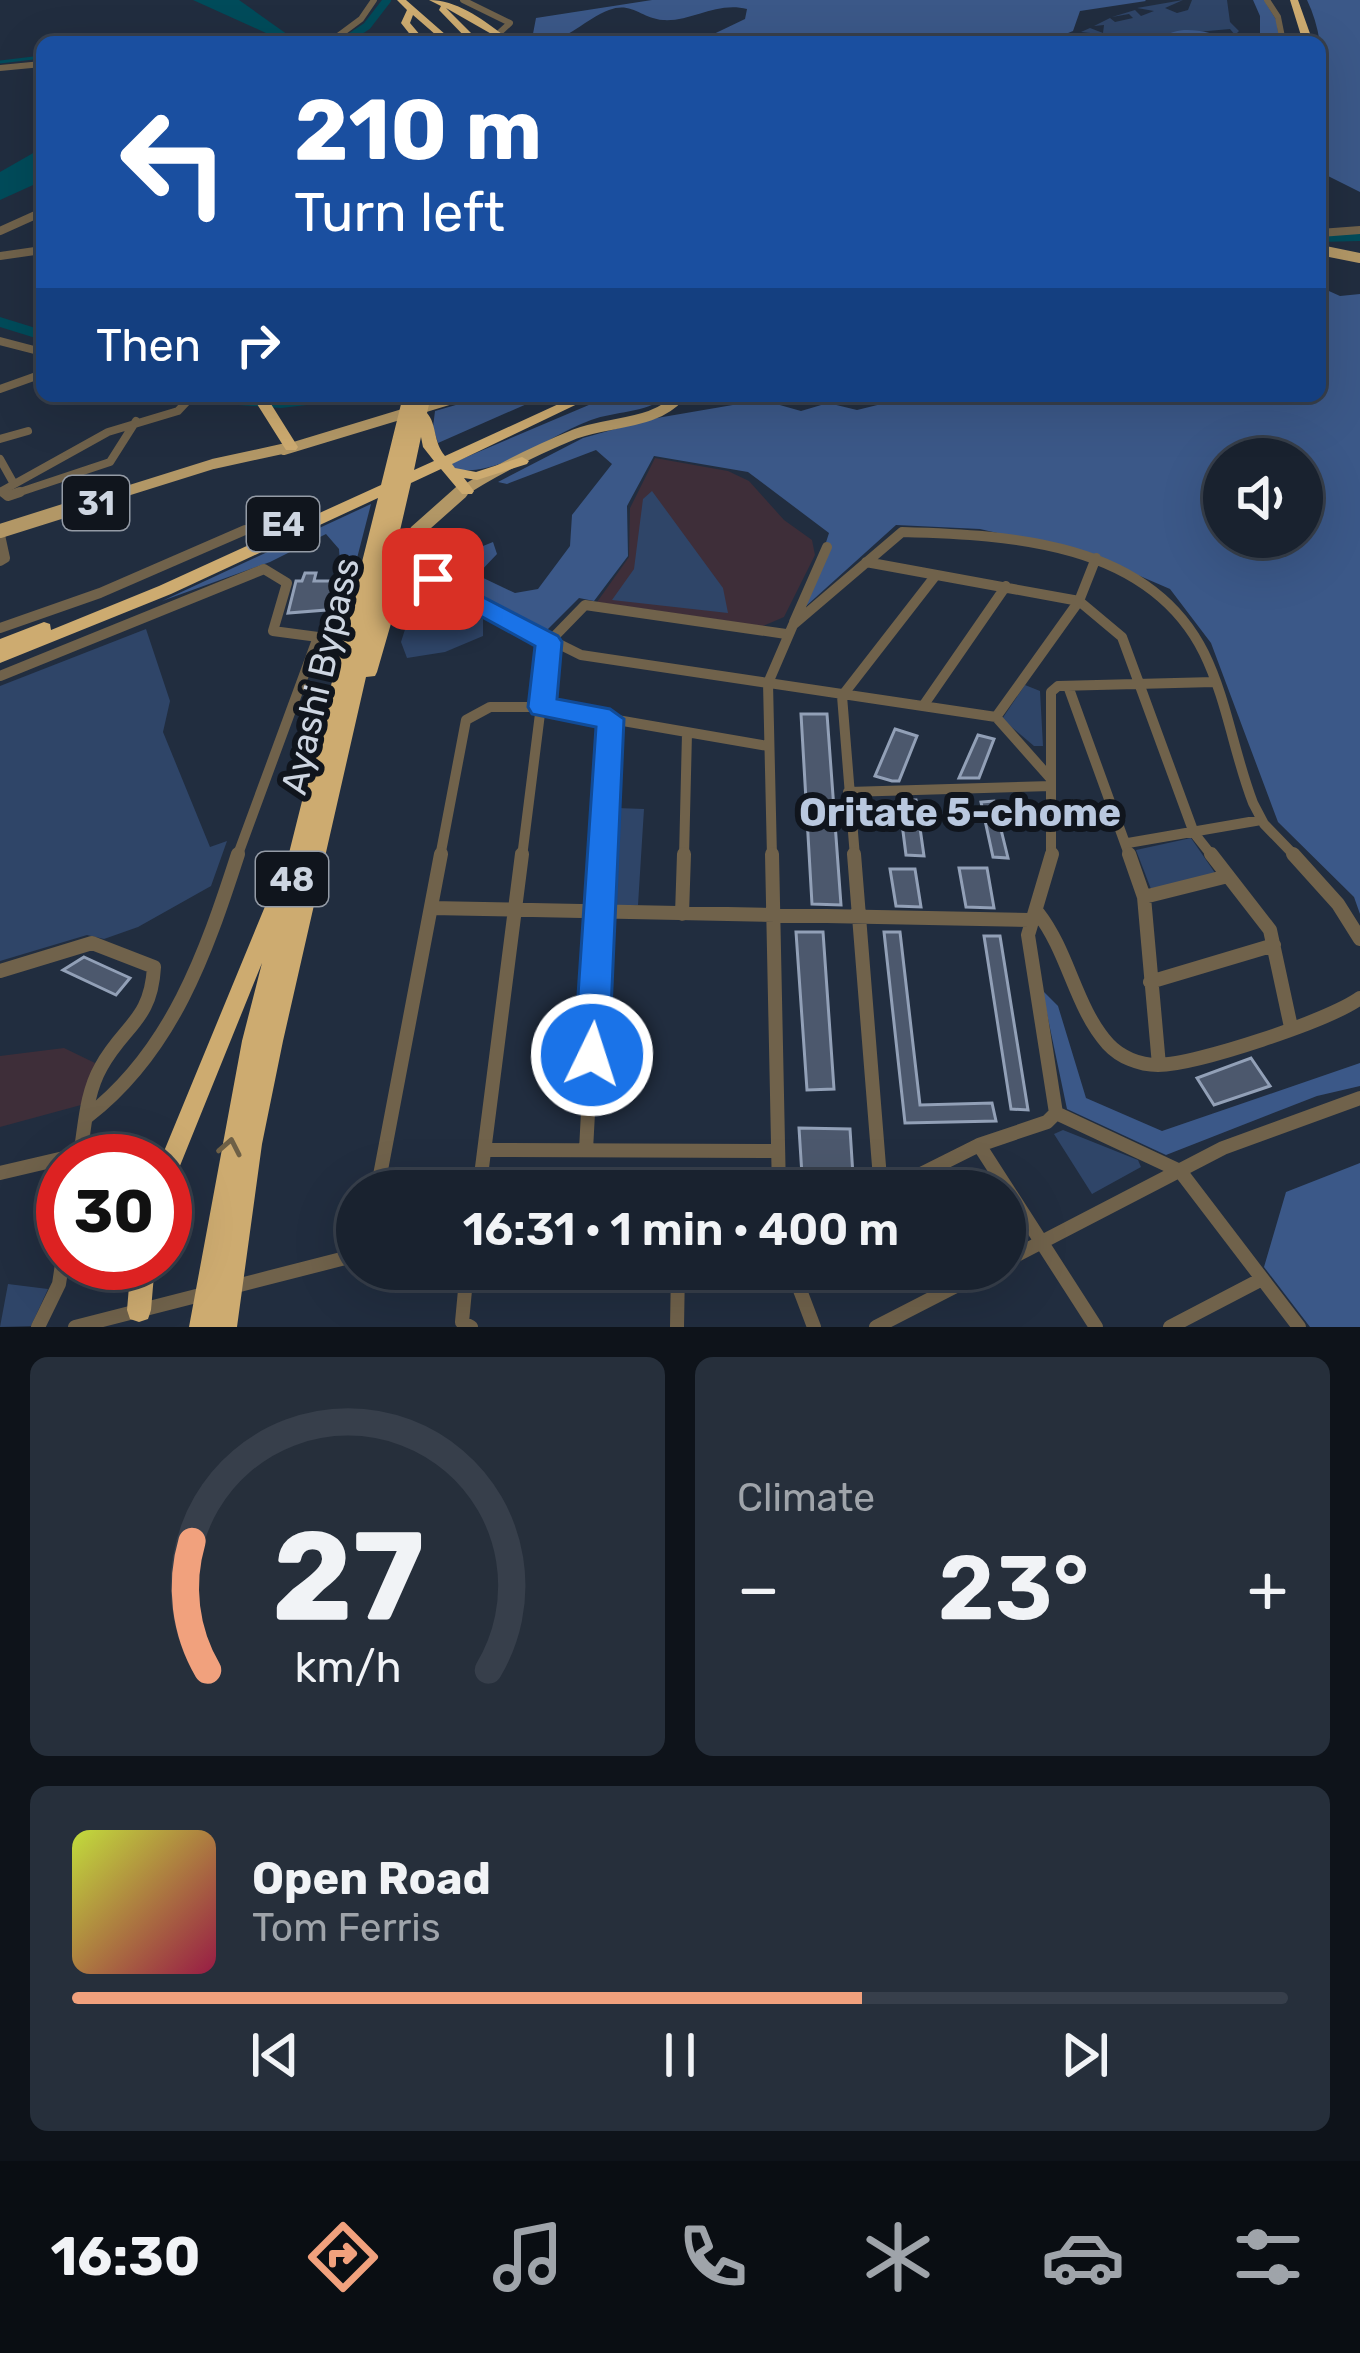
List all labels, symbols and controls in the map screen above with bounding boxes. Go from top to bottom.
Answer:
text: 210 m [294,80,542,180]
icon: left [96,84,252,240]
text: Turn left [294,181,505,245]
icon: right [225,312,291,378]
text: Then [96,319,201,372]
map controls [1203,438,1323,558]
button: sound [1203,438,1323,558]
road number: 31 [63,476,129,530]
road number: E4 [247,497,319,551]
pin [382,528,484,630]
icon: arrive [400,546,466,612]
street label: Ayashi Bypass [272,553,368,799]
district label: Oritate 5-chome [799,790,1121,836]
road number: 48 [256,852,328,906]
position arrow [529,992,655,1118]
speed limit sign: 30 [36,1134,192,1290]
one-way arrow [216,1137,242,1157]
text: 16:31 · 1 min · 400 m [463,1203,899,1256]
text: Climate [737,1475,875,1521]
text: 27 [271,1502,424,1650]
text: 23° [938,1535,1089,1642]
text: − [737,1549,780,1628]
text: + [1247,1549,1288,1628]
text: km/h [294,1641,401,1692]
text: Open Road [252,1852,491,1905]
text: Tom Ferris [252,1905,441,1951]
icon: previous [242,2022,308,2088]
icon: pause [647,2022,713,2088]
icon: next [1052,2022,1118,2088]
icon: directions [301,2215,385,2299]
icon: music [486,2215,570,2299]
icon: phone [671,2215,755,2299]
icon: climate [856,2215,940,2299]
icon: car [1041,2215,1125,2299]
icon: filters [1226,2215,1310,2299]
text: 16:30 [50,2225,201,2289]

